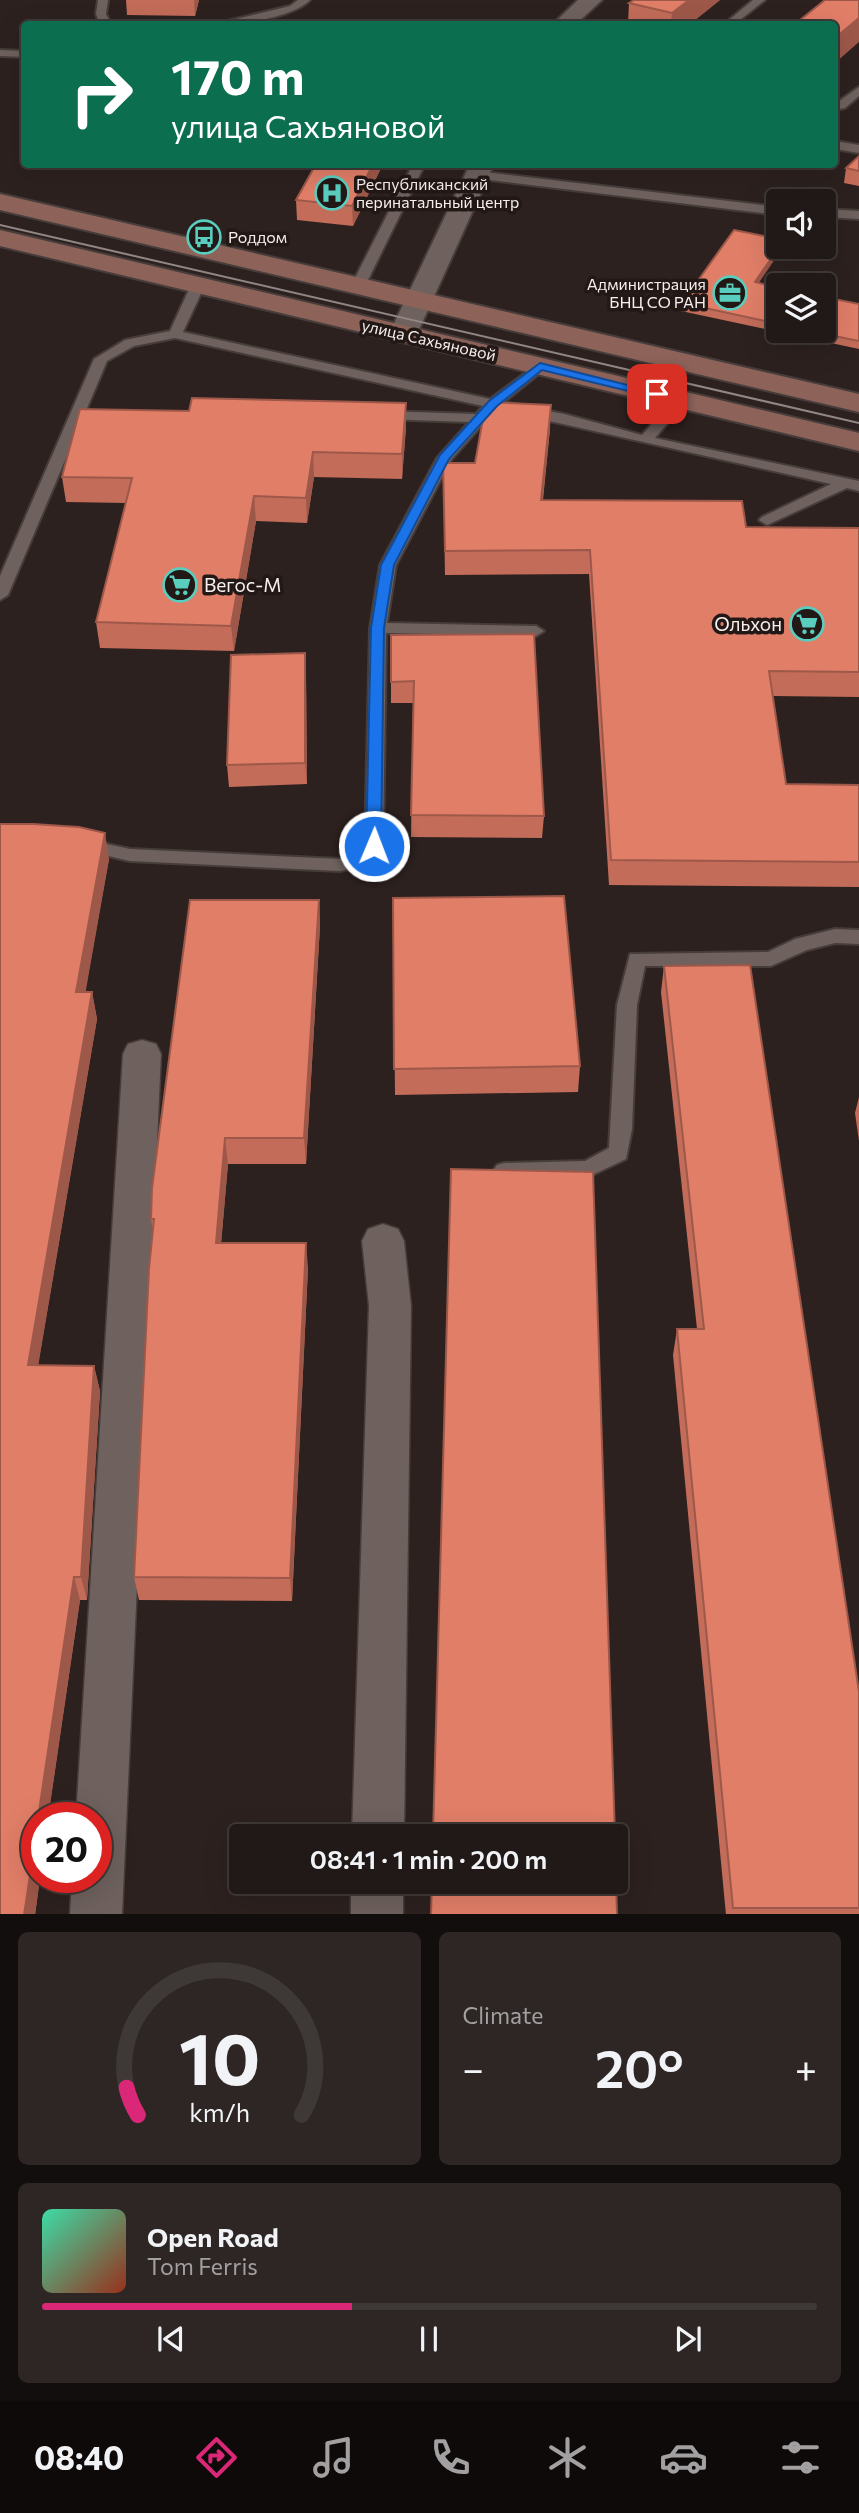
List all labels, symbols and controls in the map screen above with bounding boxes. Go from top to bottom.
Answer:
text: 170 m [171,45,304,105]
icon: right [56,49,147,140]
text: улица Сахьяновой [171,105,445,145]
hospital icon: Республиканский перинатальный центр [313,174,351,212]
place label: Республиканский перинатальный центр [356,174,519,211]
map controls [766,189,836,343]
button: sound [766,189,836,259]
bus stop icon: Роддом [185,218,223,256]
place label: Роддом [228,227,287,246]
button: layers [766,273,836,343]
place label: Администрация БНЦ СО РАН [587,274,706,311]
office icon: Администрация БНЦ СО РАН [711,274,749,312]
street label: улица Сахьяновой [360,315,498,364]
pin [627,364,687,424]
icon: arrive [638,375,676,413]
supermarket icon: Вегос-М [161,566,199,604]
place label: Вегос-М [204,573,281,596]
supermarket icon: Ольхон [788,605,826,643]
place label: Ольхон [714,612,782,635]
position arrow [337,809,411,883]
speed limit sign: 20 [21,1802,112,1893]
text: 08:41 · 1 min · 200 m [310,1843,547,1874]
text: Climate [463,2001,544,2029]
text: 10 [179,2011,260,2100]
text: 20° [595,2035,684,2099]
text: − [463,2044,484,2091]
text: + [795,2044,817,2091]
text: km/h [189,2096,250,2126]
text: Open Road [147,2221,279,2252]
text: Tom Ferris [147,2252,258,2280]
icon: previous [152,2320,190,2358]
icon: pause [410,2320,448,2358]
icon: next [669,2320,707,2358]
icon: directions [192,2433,241,2482]
icon: music [309,2433,358,2482]
icon: phone [426,2433,475,2482]
icon: climate [543,2433,592,2482]
icon: car [659,2433,708,2482]
icon: filters [776,2433,825,2482]
text: 08:40 [34,2437,124,2477]

